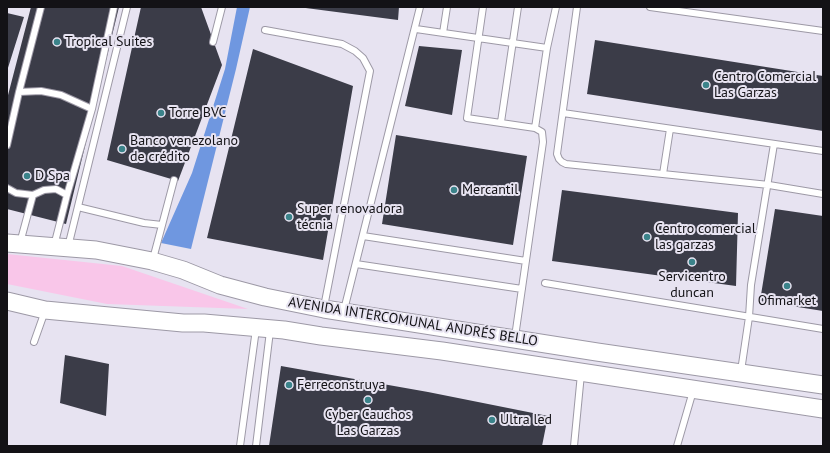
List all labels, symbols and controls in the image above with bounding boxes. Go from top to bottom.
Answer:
place label: Tropical Suites [65,34,152,50]
marker: Tropical Suites [52,37,62,47]
place label: Centro Comercial Las Garzas [714,69,816,102]
marker: Centro Comercial Las Garzas [701,80,711,90]
place label: Torre BVC [169,105,227,121]
marker: Torre BVC [156,108,166,118]
place label: Banco venezolano de crédito [130,133,238,166]
marker: Banco venezolano de crédito [117,144,127,154]
place label: D Spa [35,168,70,184]
marker: D Spa [22,171,32,181]
place label: Mercantil [462,182,518,198]
marker: Mercantil [449,185,459,195]
place label: Super renovadora técnia [297,201,402,234]
marker: Super renovadora técnia [284,212,294,222]
place label: Centro comercial las garzas [655,221,756,254]
marker: Centro comercial las garzas [642,232,652,242]
marker: Servicentro duncan [687,257,697,267]
place label: Servicentro duncan [658,269,726,302]
marker: Ofimarket [782,281,792,291]
place label: Ofimarket [758,293,816,309]
street label: AVENIDA INTERCOMUNAL ANDRÉS BELLO [287,294,539,350]
place label: Ferreconstruya [297,377,385,393]
marker: Ferreconstruya [284,380,294,390]
marker: Cyber Cauchos Las Garzas [363,395,373,405]
place label: Cyber Cauchos Las Garzas [325,407,411,440]
place label: Ultra led [500,412,552,428]
marker: Ultra led [487,415,497,425]

